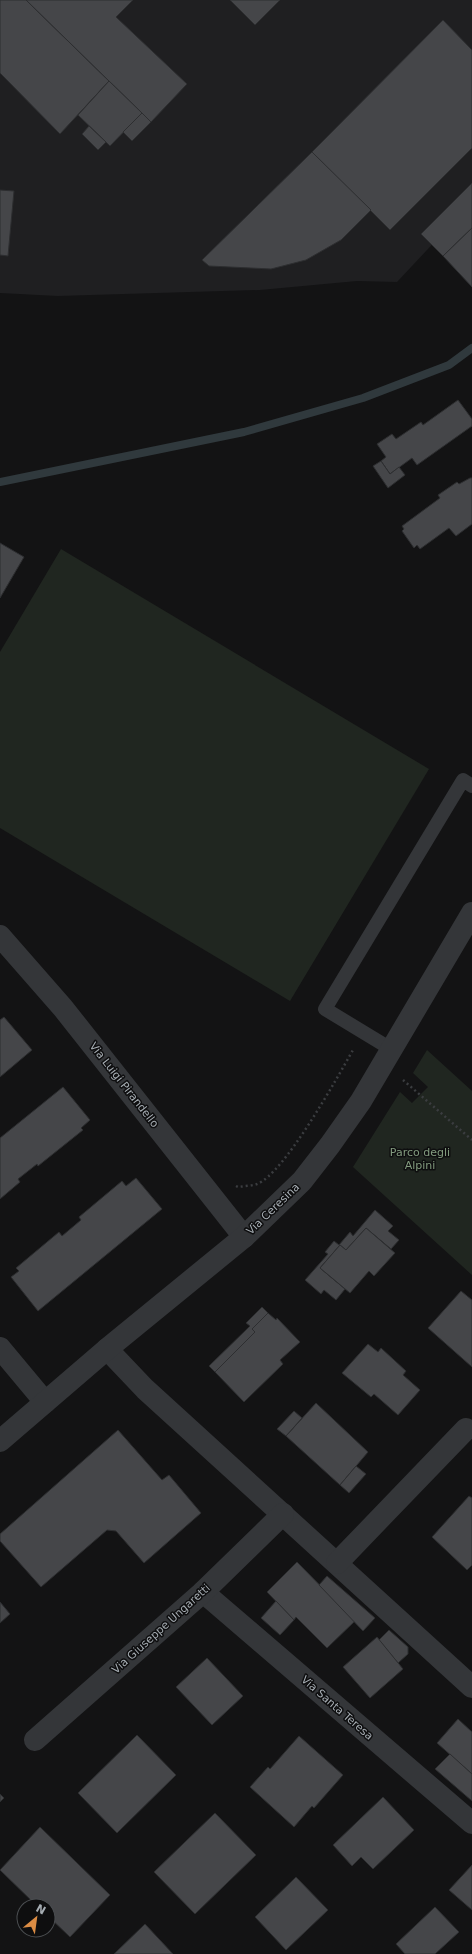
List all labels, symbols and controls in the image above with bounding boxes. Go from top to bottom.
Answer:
street label: Via Luigi Pirandello [87,1040,161,1130]
park label: Parco degli Alpini [390,1146,450,1172]
street label: Via Ceresina [244,1181,302,1237]
street label: Via Giuseppe Ungaretti [109,1582,213,1676]
street label: Via Santa Teresa [298,1673,376,1743]
north arrow [16,1898,56,1938]
text: N [33,1902,48,1918]

